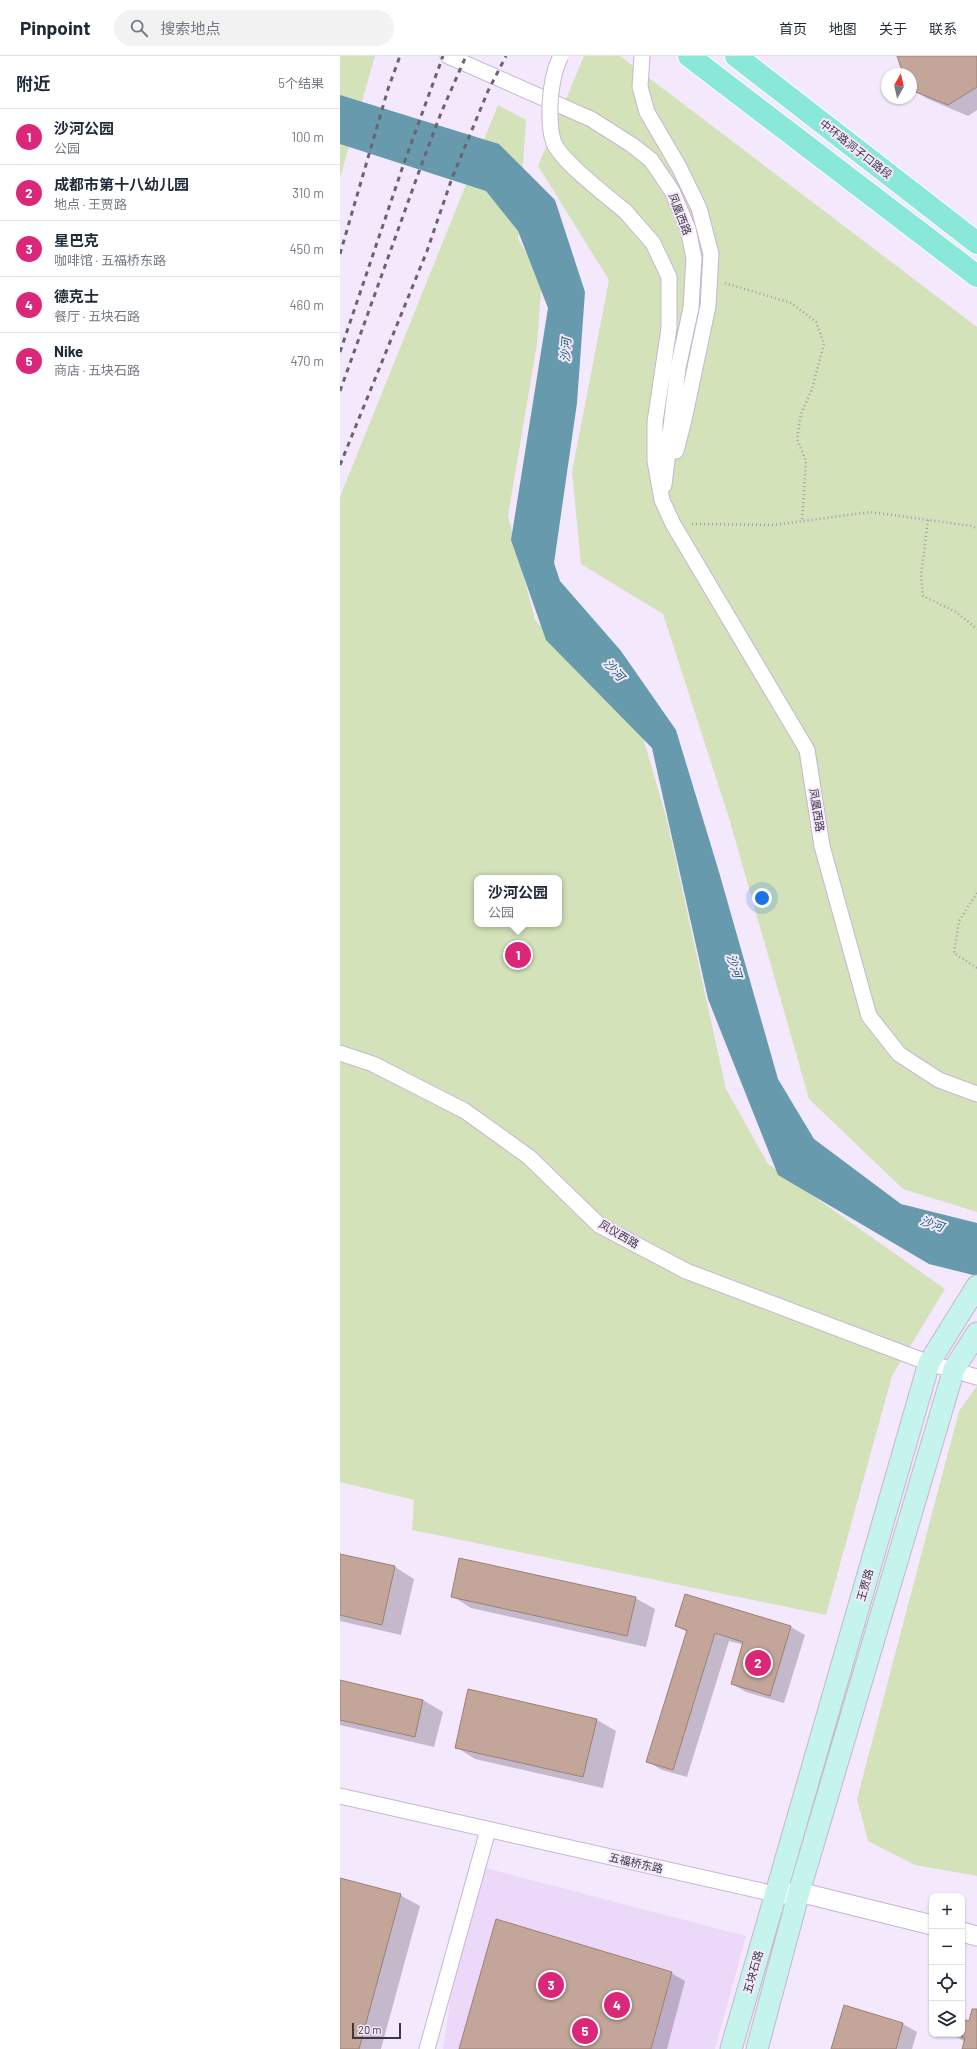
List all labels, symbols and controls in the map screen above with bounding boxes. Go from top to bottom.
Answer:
search box [114,10,394,46]
text: Pinpoint [20,16,90,39]
icon: search [128,17,150,39]
text: 搜索地点 [160,19,220,37]
text: 首页 [779,20,807,37]
text: 地图 [829,20,857,37]
text: 关于 [879,20,907,37]
text: 联系 [929,20,957,37]
north arrow [881,68,917,104]
text: 附近 [16,73,50,93]
text: 5个结果 [278,75,324,91]
street label: 中环路洞子口路段 [818,116,895,181]
text: 沙河公园 [54,119,114,137]
text: 1 [27,129,31,145]
text: 100 m [291,129,324,145]
text: 公园 [54,140,80,156]
text: 成都市第十八幼儿园 [54,175,189,193]
text: 2 [25,185,33,201]
text: 310 m [292,185,324,201]
street label: 凤凰西路 [667,191,694,237]
text: 地点 · 王贾路 [54,196,127,212]
text: 星巴克 [54,231,99,249]
text: 3 [25,241,33,257]
text: 450 m [289,241,324,257]
text: 咖啡馆 · 五福桥东路 [54,252,166,268]
text: 德克士 [54,287,99,305]
text: 4 [25,297,33,313]
text: 460 m [289,297,324,313]
text: 餐厅 · 五块石路 [54,308,140,324]
water label: 沙河 [557,335,573,362]
text: Nike [54,342,83,360]
text: 5 [25,353,33,369]
text: 470 m [290,353,324,369]
text: 商店 · 五块石路 [54,362,140,378]
water label: 沙河 [602,656,629,684]
street label: 凤凰西路 [808,787,827,833]
popup [474,875,562,927]
text: 沙河公园 [488,883,548,901]
your location [752,888,772,908]
text: 公园 [488,904,514,920]
pin: 1 [505,940,531,970]
water label: 沙河 [725,952,746,981]
water label: 沙河 [919,1213,948,1234]
street label: 凤仪西路 [597,1217,642,1250]
street label: 王贾路 [854,1567,875,1603]
pin: 2 [745,1648,771,1678]
street label: 五福桥东路 [608,1850,664,1875]
map controls [929,1893,965,2037]
button: + [929,1893,965,1929]
button: − [929,1929,965,1965]
street label: 五块石路 [740,1949,765,1995]
button: locate [929,1965,965,2001]
pin: 3 [538,1970,564,2000]
pin: 4 [604,1990,630,2020]
button: layers [929,2001,965,2037]
pin: 5 [572,2016,598,2046]
scale bar [352,2021,401,2040]
text: 20 m [358,2023,381,2036]

